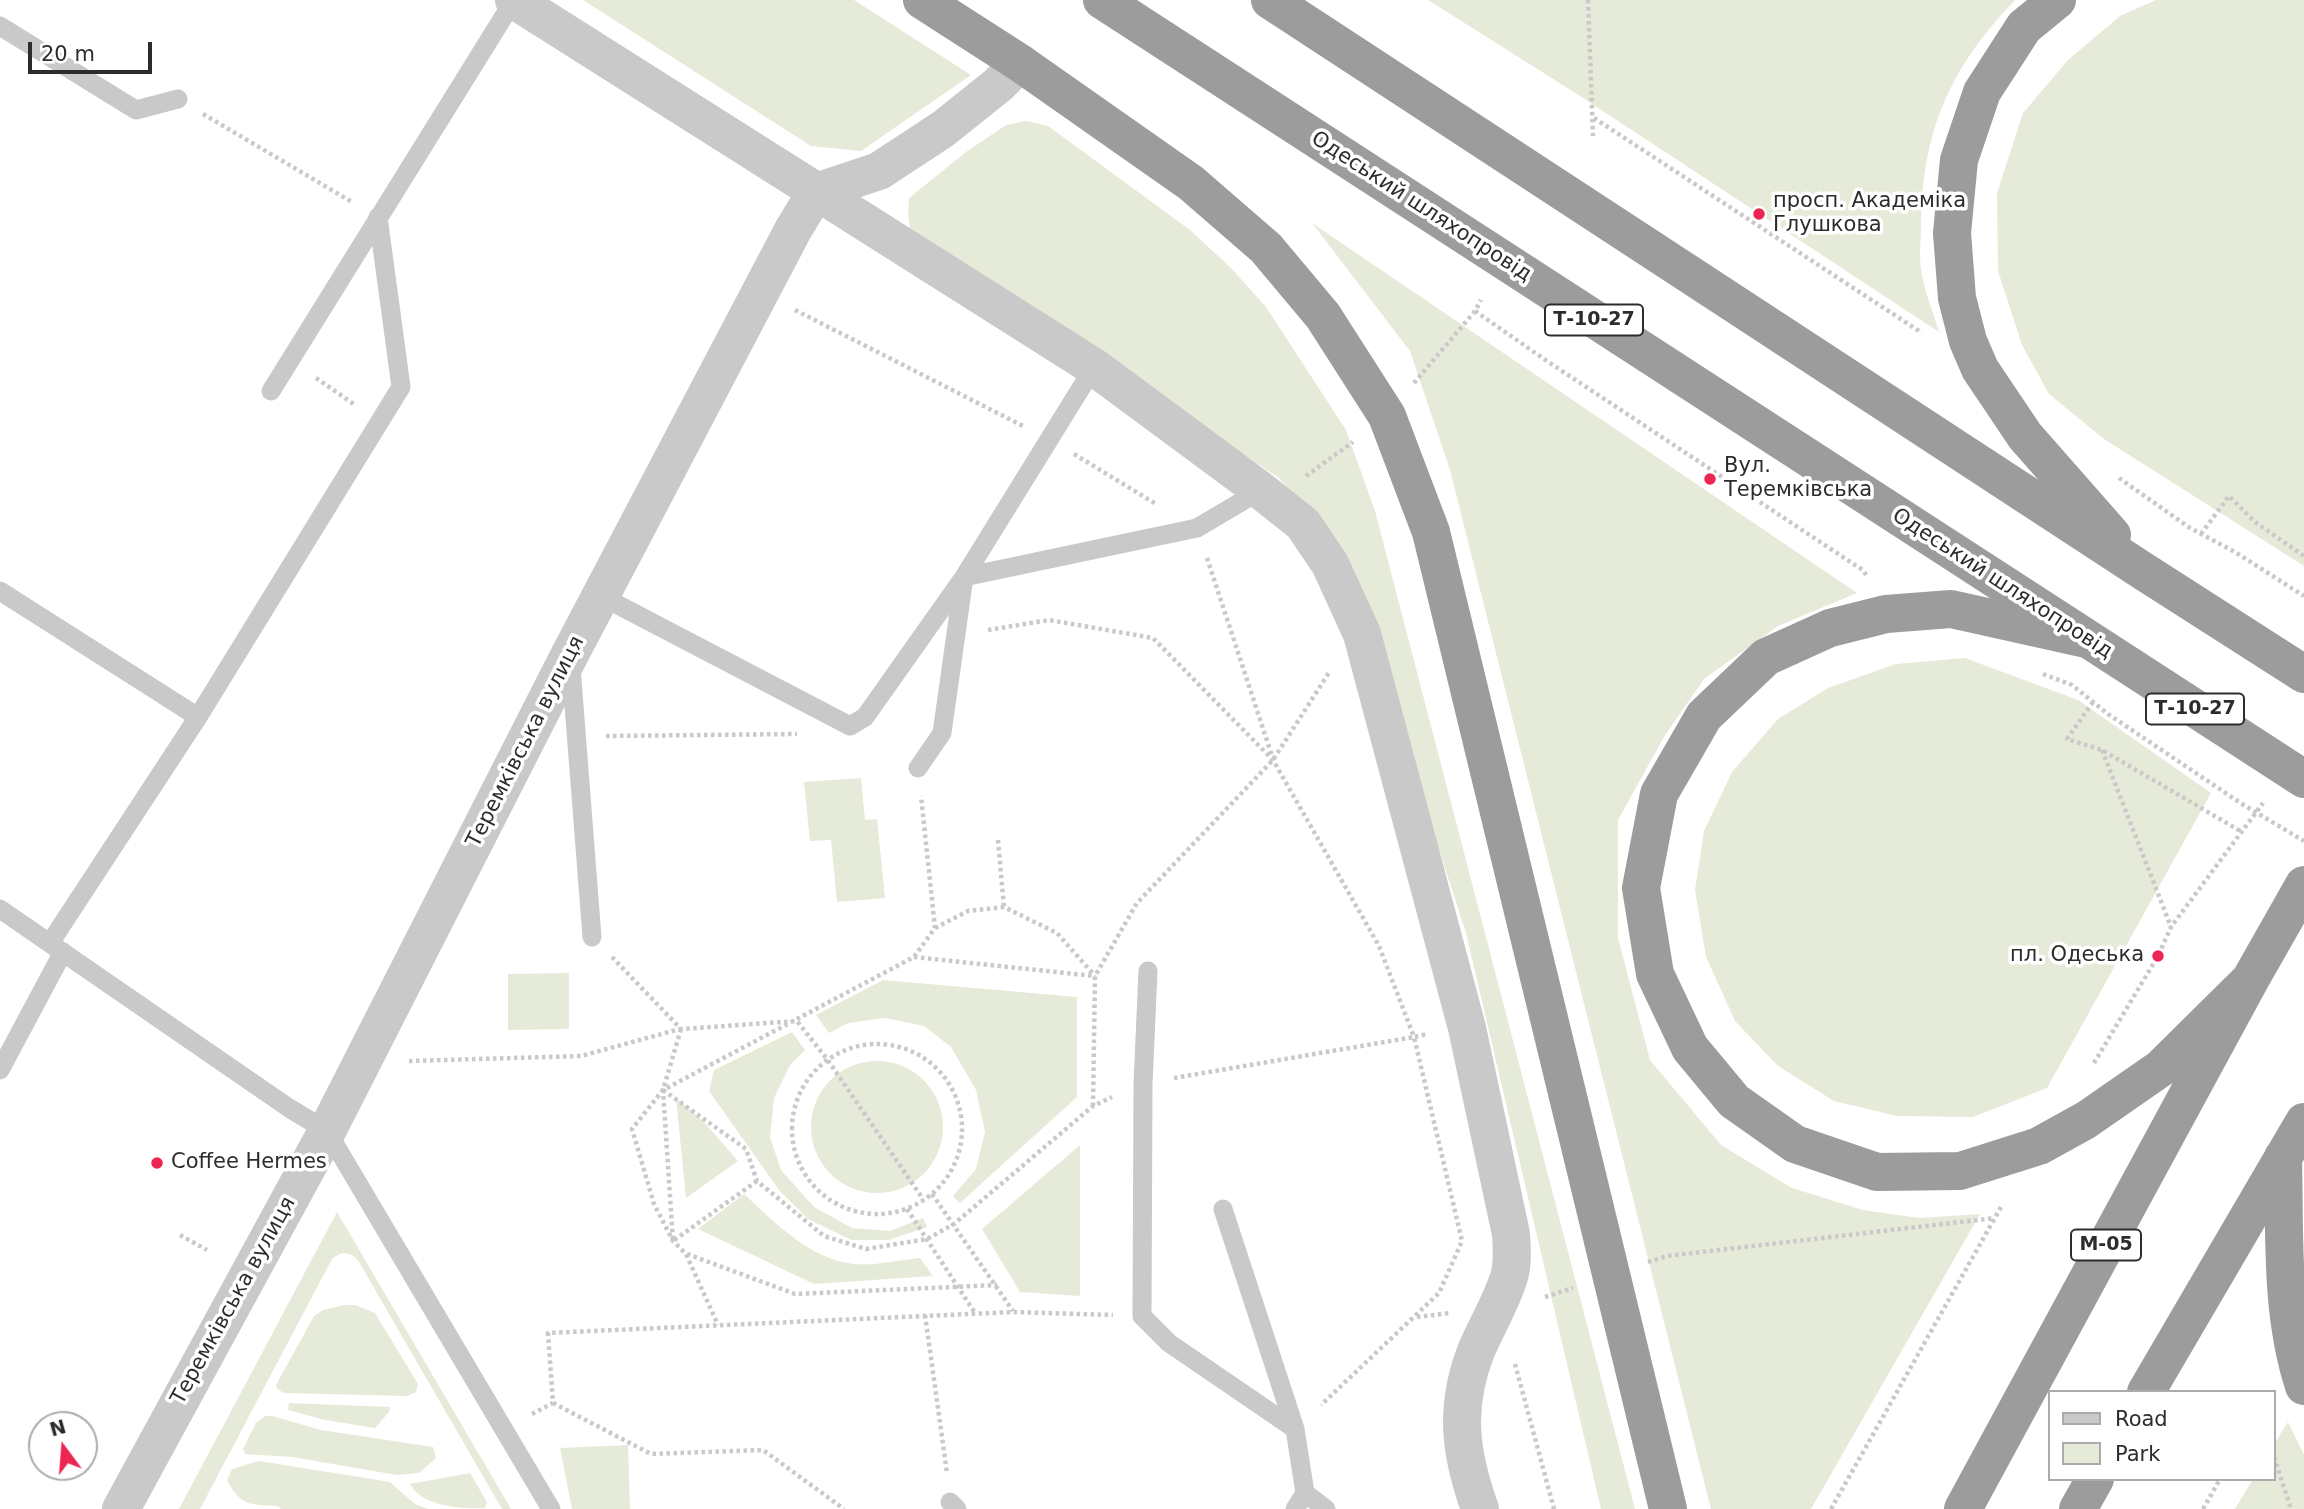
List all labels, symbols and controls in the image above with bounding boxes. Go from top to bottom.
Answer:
scale bar [32,28,156,72]
text: 20 m [41,42,95,66]
street label: Одеський шляхопровід [1306,126,1536,288]
place label: просп. Академіка Глушкова [1773,189,1966,239]
marker: просп. Академіка Глушкова [1751,206,1767,222]
road number: Т-10-27 [1545,304,1643,336]
place label: Вул. Теремківська [1724,454,1872,504]
marker: Вул. Теремківська [1702,471,1718,487]
street label: Одеський шляхопровід [1887,503,2117,665]
street label: Теремківська вулиця [462,632,590,852]
road number: Т-10-27 [2146,694,2244,724]
place label: пл. Одеська [2010,943,2144,969]
marker: пл. Одеська [2150,948,2166,964]
place label: Coffee Hermes [171,1150,327,1176]
marker: Coffee Hermes [149,1155,165,1171]
street label: Теремківська вулиця [166,1193,302,1409]
road number: М-05 [2071,1230,2141,1260]
legend [2048,1390,2276,1481]
text: Road [2115,1407,2168,1431]
north arrow [28,1411,98,1481]
text: N [47,1415,68,1441]
text: Park [2115,1442,2160,1466]

